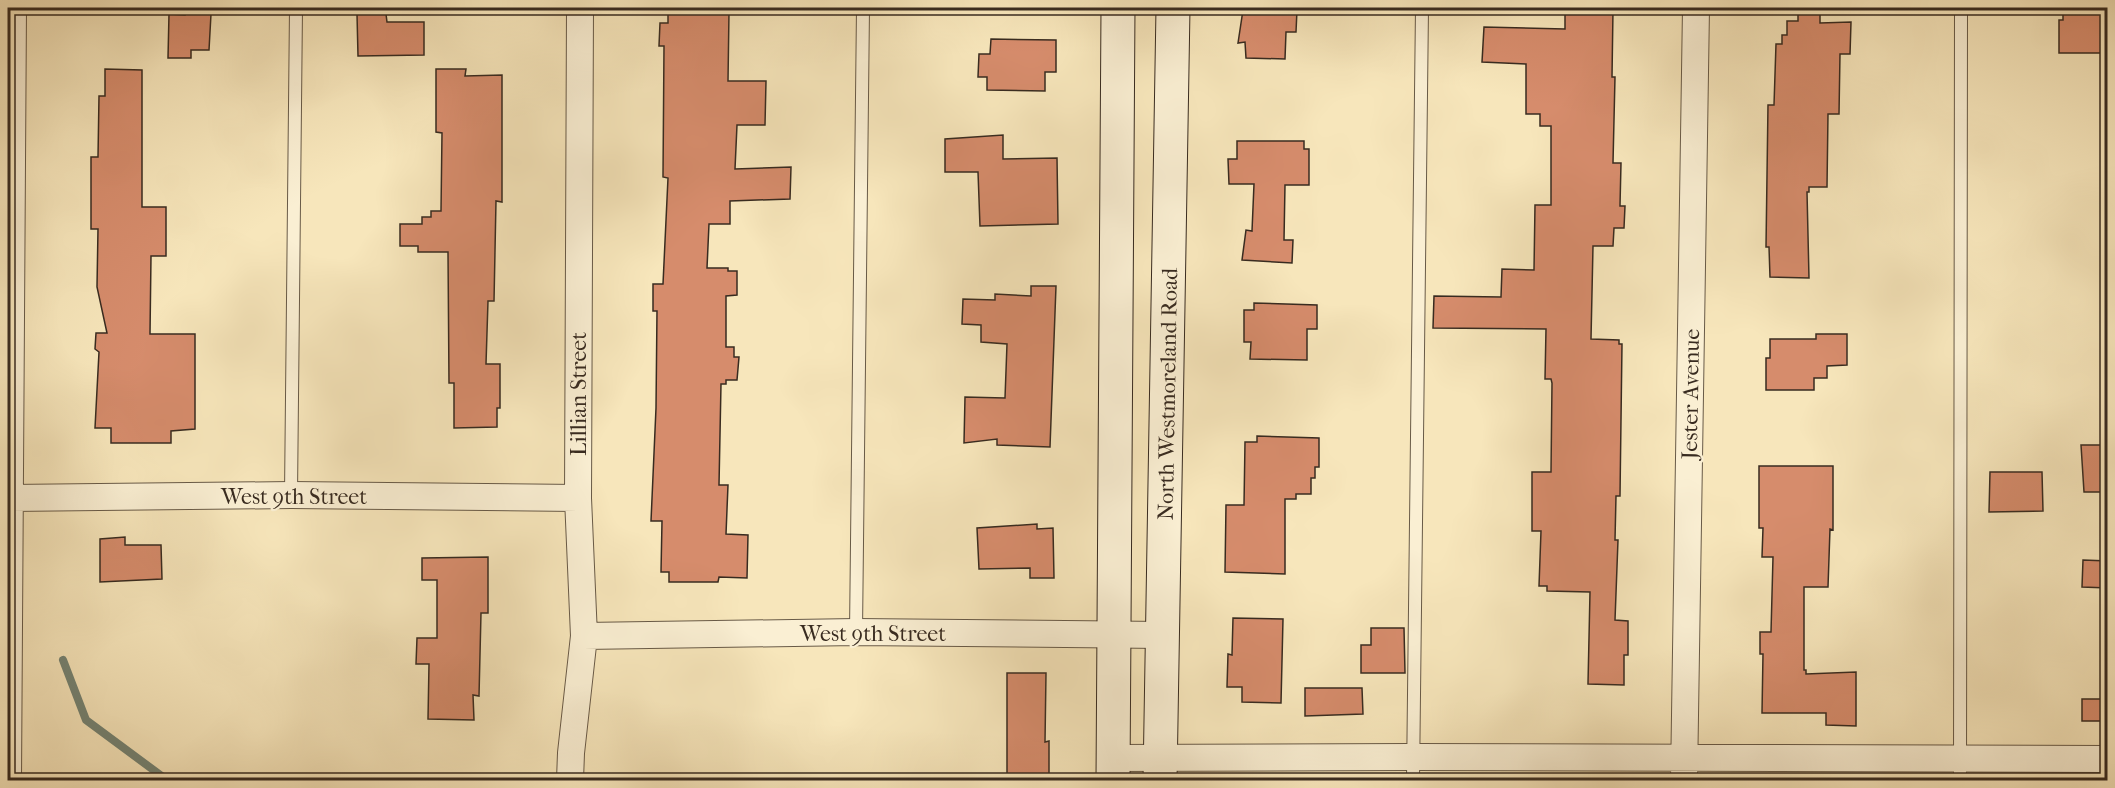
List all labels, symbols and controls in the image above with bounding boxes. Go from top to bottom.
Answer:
street label: North Westmoreland Road [1153,267,1183,520]
street label: Jester Avenue [1677,328,1705,462]
street label: Lillian Street [566,332,592,456]
street label: West 9th Street [220,484,367,510]
street label: West 9th Street [799,621,946,647]

